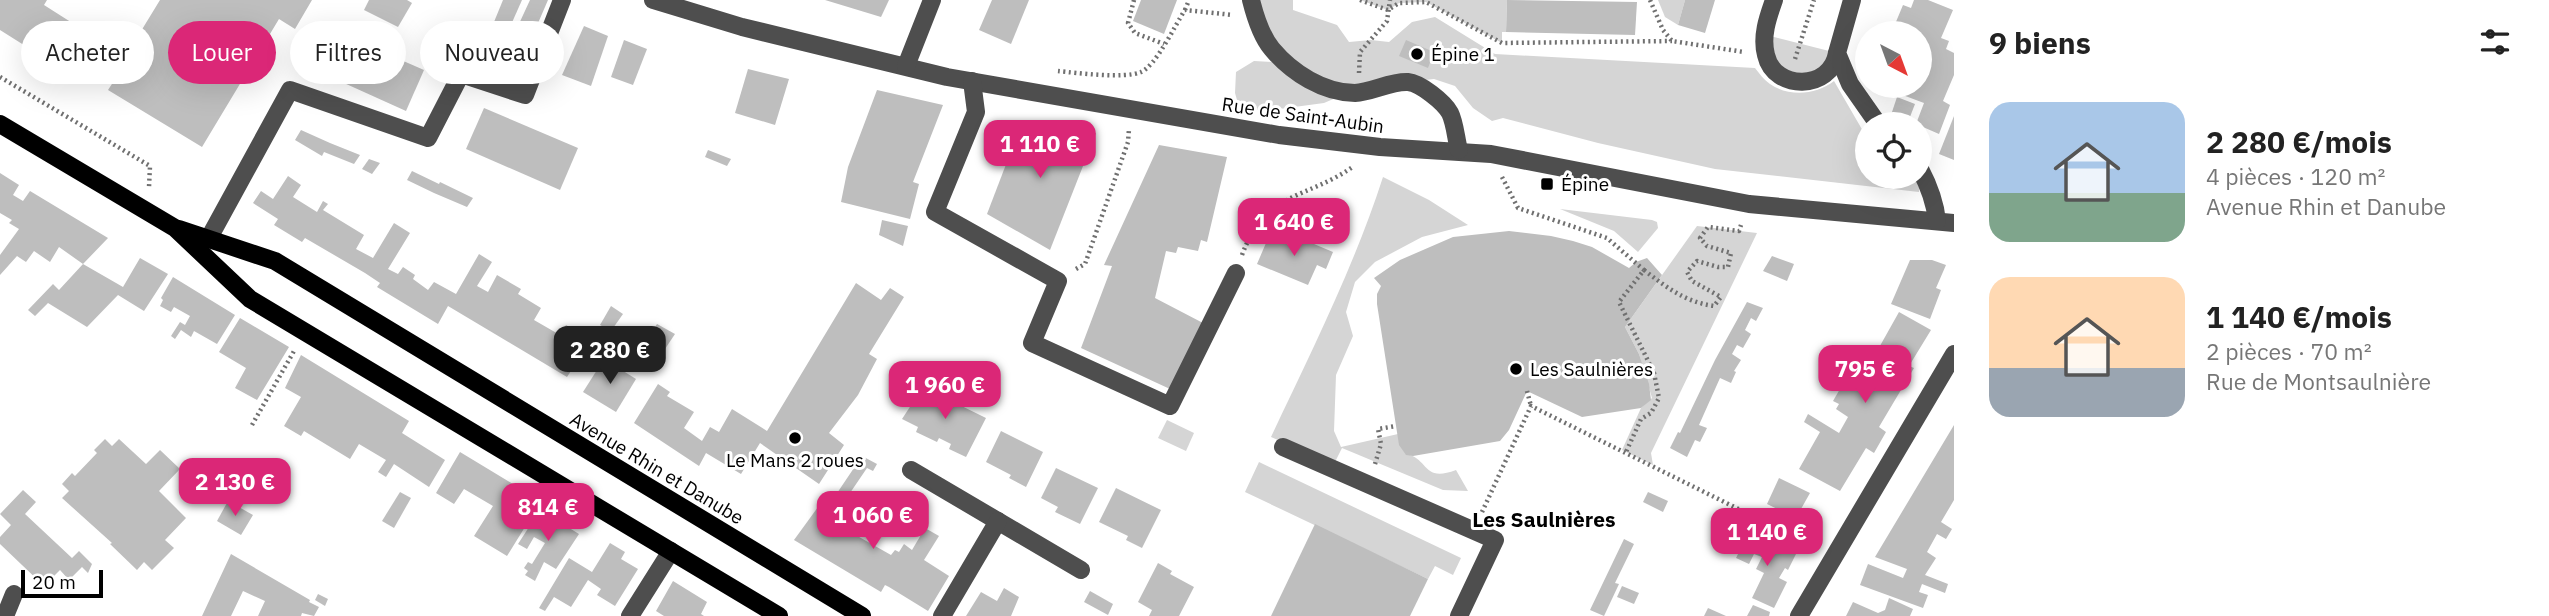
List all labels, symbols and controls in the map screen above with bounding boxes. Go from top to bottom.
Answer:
chip: Acheter [21,21,154,84]
chip: Louer [168,21,276,84]
chip: Filtres [290,21,406,84]
chip: Nouveau [420,21,564,84]
north arrow [1855,21,1932,98]
map controls [1855,21,1932,189]
text: 9 biens [1989,23,2091,62]
icon: filters [2476,23,2514,61]
place label: Épine 1 [1431,42,1495,66]
marker: Épine 1 [1409,46,1425,62]
street label: Rue de Saint-Aubin [1220,92,1386,138]
button: locate [1855,112,1932,189]
pin: 1 110 € [975,120,1105,180]
text: 2 280 €/mois [2206,122,2392,161]
text: 1 110 € [1000,128,1080,158]
icon: home [2045,130,2129,214]
text: 4 pièces · 120 m² [2206,161,2385,191]
place label: Épine [1561,172,1609,196]
marker: Épine [1539,176,1555,192]
text: Avenue Rhin et Danube [2206,191,2446,221]
pin: 1 640 € [1229,198,1359,258]
text: 1 640 € [1254,206,1334,236]
text: 1 140 €/mois [2206,297,2392,336]
icon: home [2045,305,2129,389]
pin: 2 280 € [545,326,675,386]
text: 2 280 € [570,334,650,364]
text: 2 pièces · 70 m² [2206,336,2372,366]
pin: 795 € [1816,346,1914,405]
text: 795 € [1834,353,1896,383]
place label: Les Saulnières [1530,357,1653,381]
marker: Les Saulnières [1508,361,1524,377]
pin: 1 960 € [880,362,1010,421]
text: Rue de Montsaulnière [2206,366,2431,396]
text: 1 960 € [905,369,985,399]
street label: Avenue Rhin et Danube [566,407,748,529]
marker: Le Mans 2 roues [787,430,803,446]
place label: Le Mans 2 roues [726,448,864,472]
pin: 2 130 € [170,458,300,518]
text: 2 130 € [195,466,275,496]
pin: 814 € [499,484,597,543]
text: 814 € [517,491,579,521]
pin: 1 060 € [808,491,938,551]
text: 1 060 € [833,499,913,529]
district label: Les Saulnières [1472,505,1616,533]
pin: 1 140 € [1702,508,1832,568]
text: 1 140 € [1727,516,1807,546]
scale bar [21,567,103,599]
text: 20 m [32,570,76,594]

